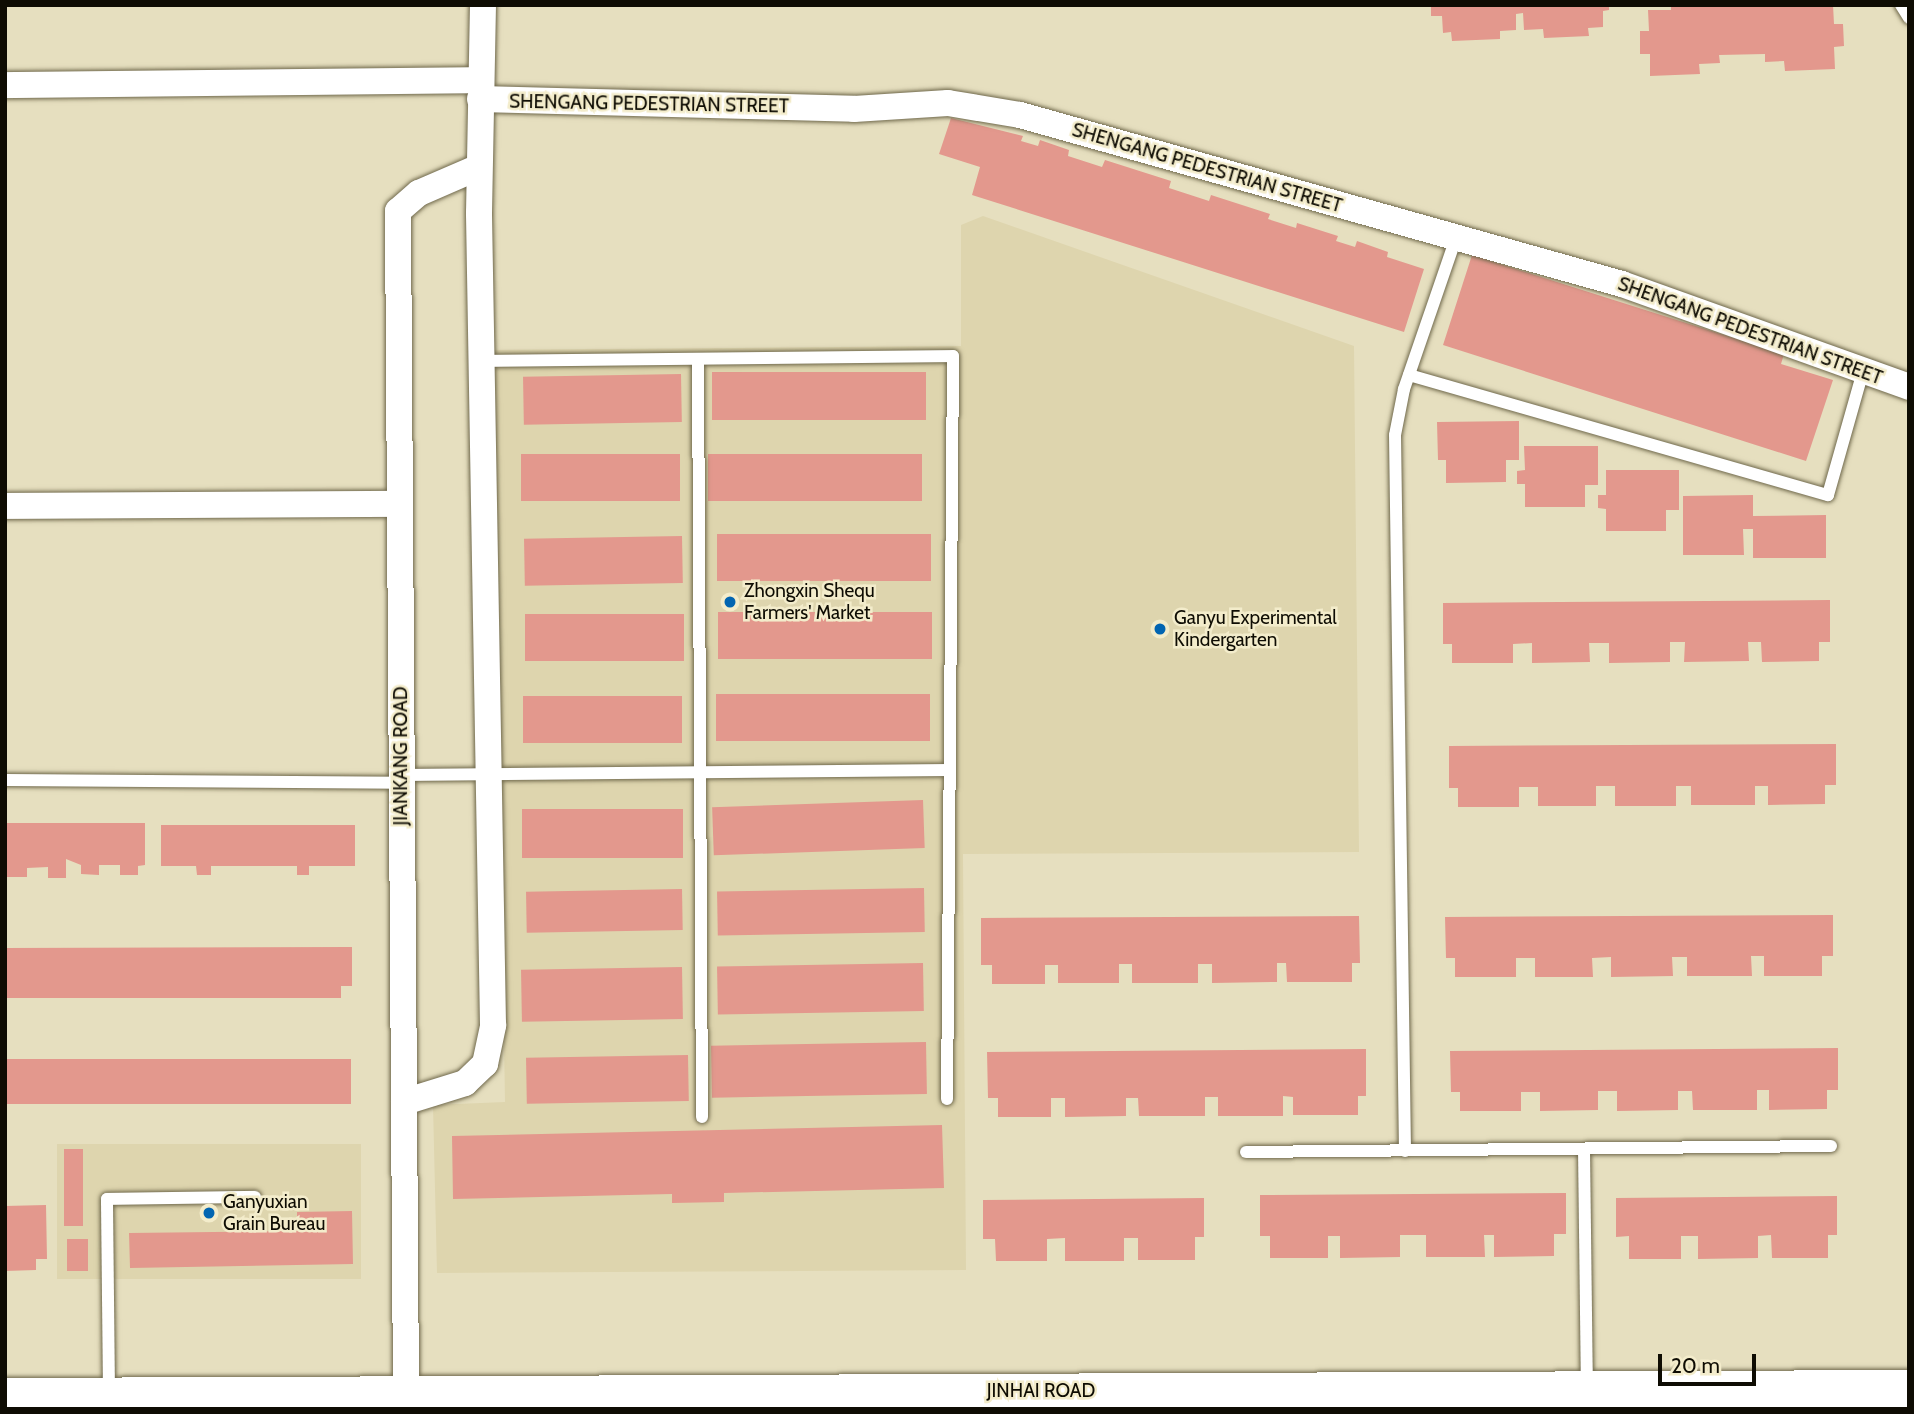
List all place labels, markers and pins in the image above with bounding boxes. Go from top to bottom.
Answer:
place label: Zhongxin Shequ Farmers' Market [744,580,875,624]
marker: Zhongxin Shequ Farmers' Market [722,594,738,610]
place label: Ganyu Experimental Kindergarten [1174,607,1337,651]
marker: Ganyu Experimental Kindergarten [1152,621,1168,637]
place label: Ganyuxian Grain Bureau [223,1191,325,1235]
marker: Ganyuxian Grain Bureau [201,1205,217,1221]

